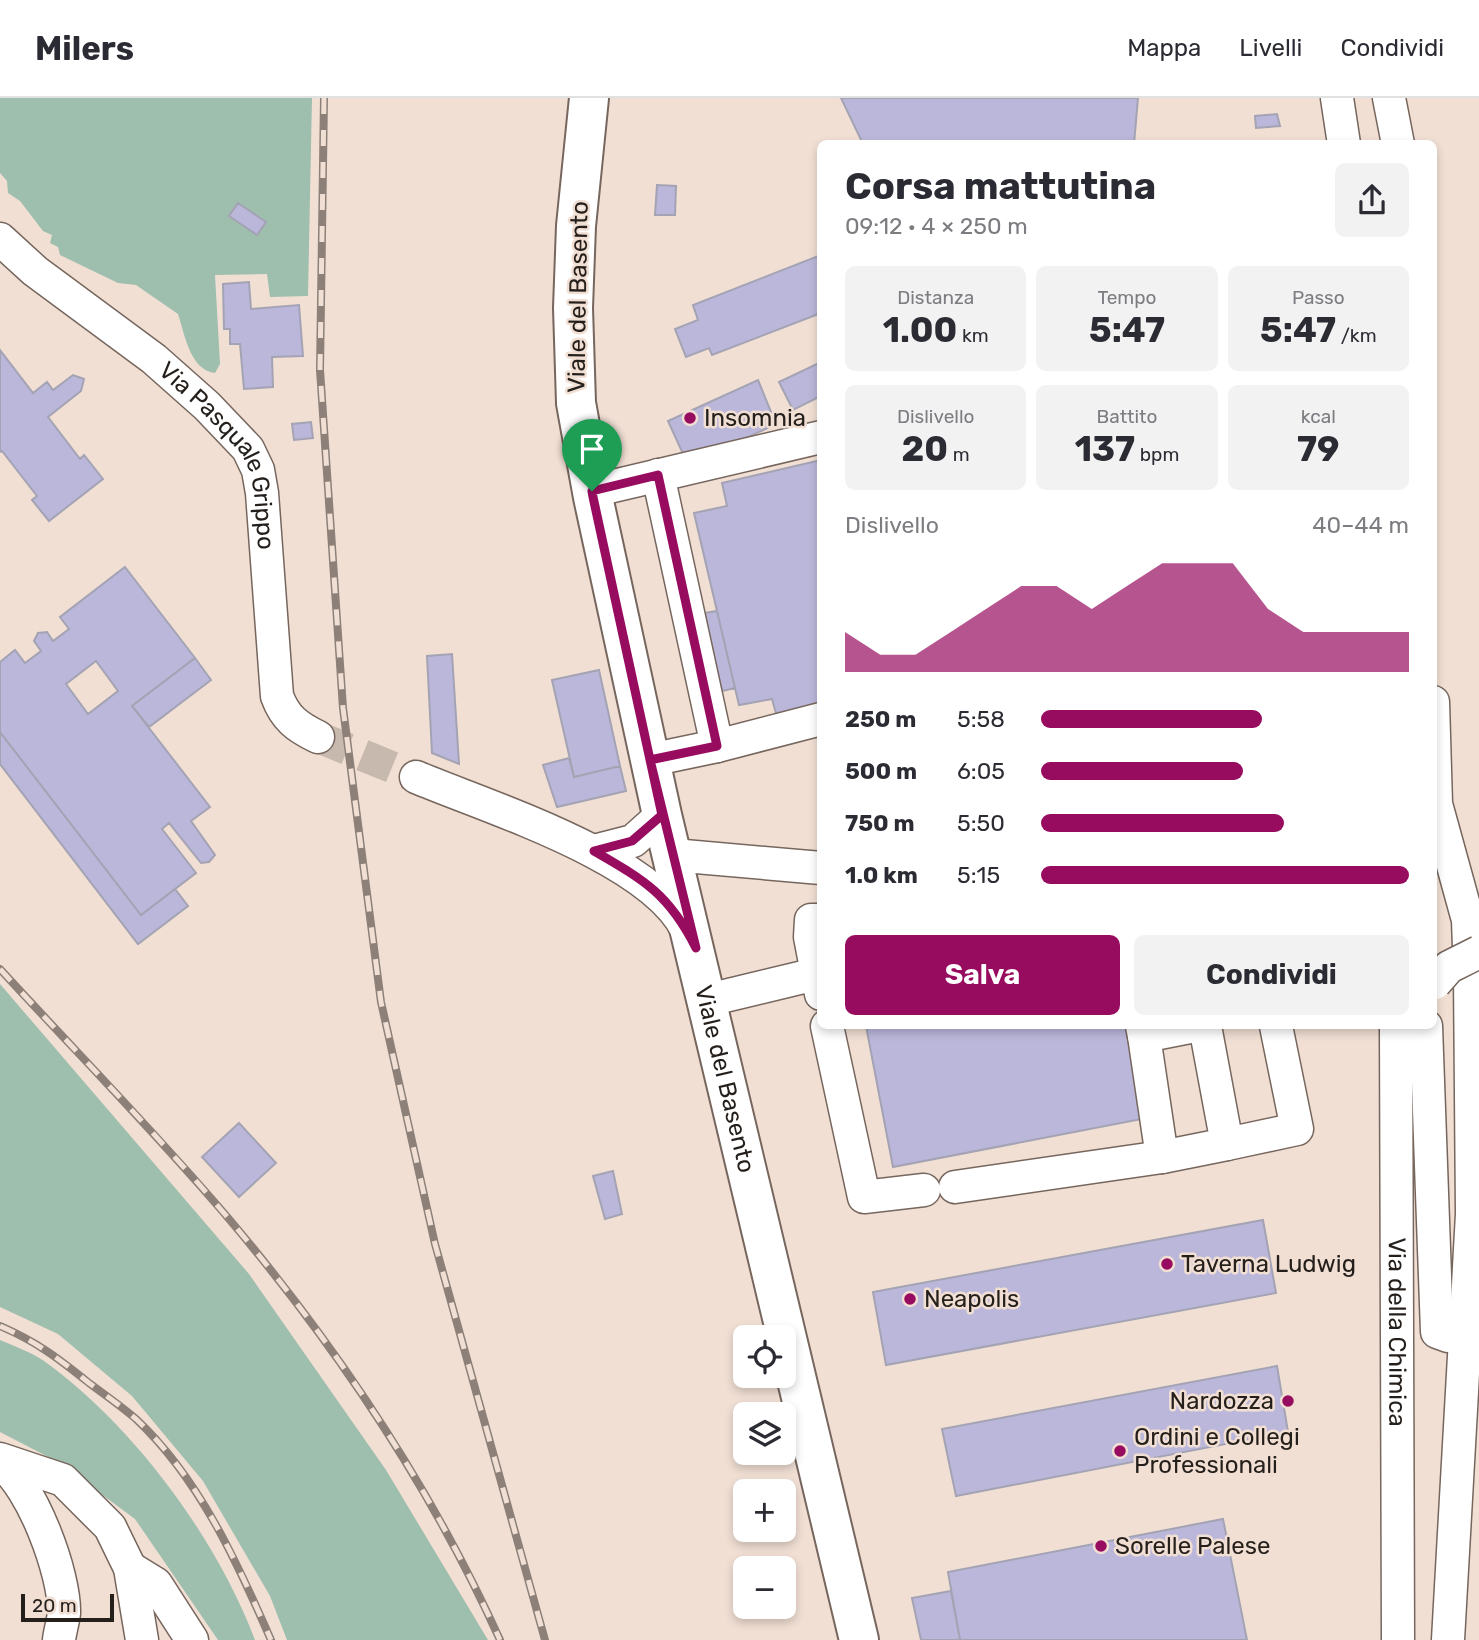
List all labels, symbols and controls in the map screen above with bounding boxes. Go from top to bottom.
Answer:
text: Milers [35,29,134,68]
text: Mappa [1127,34,1201,62]
text: Livelli [1239,34,1302,62]
text: Condividi [1340,34,1444,62]
text: Corsa mattutina [845,163,1156,209]
button: share [1335,163,1409,237]
street label: Viale del Basento [562,201,594,393]
text: 09:12 · 4 × 250 m [845,212,1028,240]
text: Distanza [897,286,974,309]
text: Tempo [1098,286,1156,309]
text: Passo [1292,286,1345,309]
text: 1.00 [883,309,957,351]
text: 5:47 [1089,309,1165,351]
text: 5:47 [1260,309,1336,351]
text: km [957,324,989,347]
text: /km [1336,324,1377,347]
street label: Via Pasquale Grippo [153,356,280,551]
place label: Insomnia [704,404,806,432]
text: Dislivello [897,405,974,428]
text: Battito [1097,405,1157,428]
text: kcal [1301,405,1336,428]
marker: Insomnia [682,410,698,426]
pin [562,419,622,491]
text: 20 [902,428,948,470]
text: 137 [1075,428,1135,470]
text: 79 [1297,428,1340,470]
icon: arrive [573,430,611,468]
text: m [948,443,970,466]
text: bpm [1135,443,1179,466]
text: Dislivello [845,511,939,539]
text: 40–44 m [1312,511,1409,539]
text: 250 m [845,705,916,733]
text: 5:58 [957,705,1005,733]
text: 500 m [845,757,917,785]
text: 6:05 [957,757,1005,785]
text: 750 m [845,809,915,837]
text: 5:50 [957,809,1005,837]
text: 1.0 km [845,861,918,889]
text: 5:15 [957,861,1000,889]
button: Salva [845,935,1120,1015]
button: Condividi [1134,935,1409,1015]
street label: Viale del Basento [689,982,761,1175]
street label: Via della Chimica [1383,1237,1411,1427]
place label: Taverna Ludwig [1181,1250,1356,1278]
marker: Taverna Ludwig [1159,1256,1175,1272]
place label: Neapolis [924,1285,1019,1313]
marker: Neapolis [902,1291,918,1307]
map controls [733,1325,796,1619]
button: locate [733,1325,796,1388]
place label: Nardozza [1170,1387,1274,1415]
marker: Nardozza [1280,1393,1296,1409]
button: layers [733,1402,796,1465]
place label: Ordini e Collegi Professionali [1134,1423,1300,1479]
marker: Ordini e Collegi Professionali [1112,1443,1128,1459]
button: + [733,1479,796,1542]
place label: Sorelle Palese [1115,1532,1270,1560]
marker: Sorelle Palese [1093,1538,1109,1554]
button: − [733,1556,796,1619]
scale bar [21,1591,114,1623]
text: 20 m [32,1594,77,1617]

